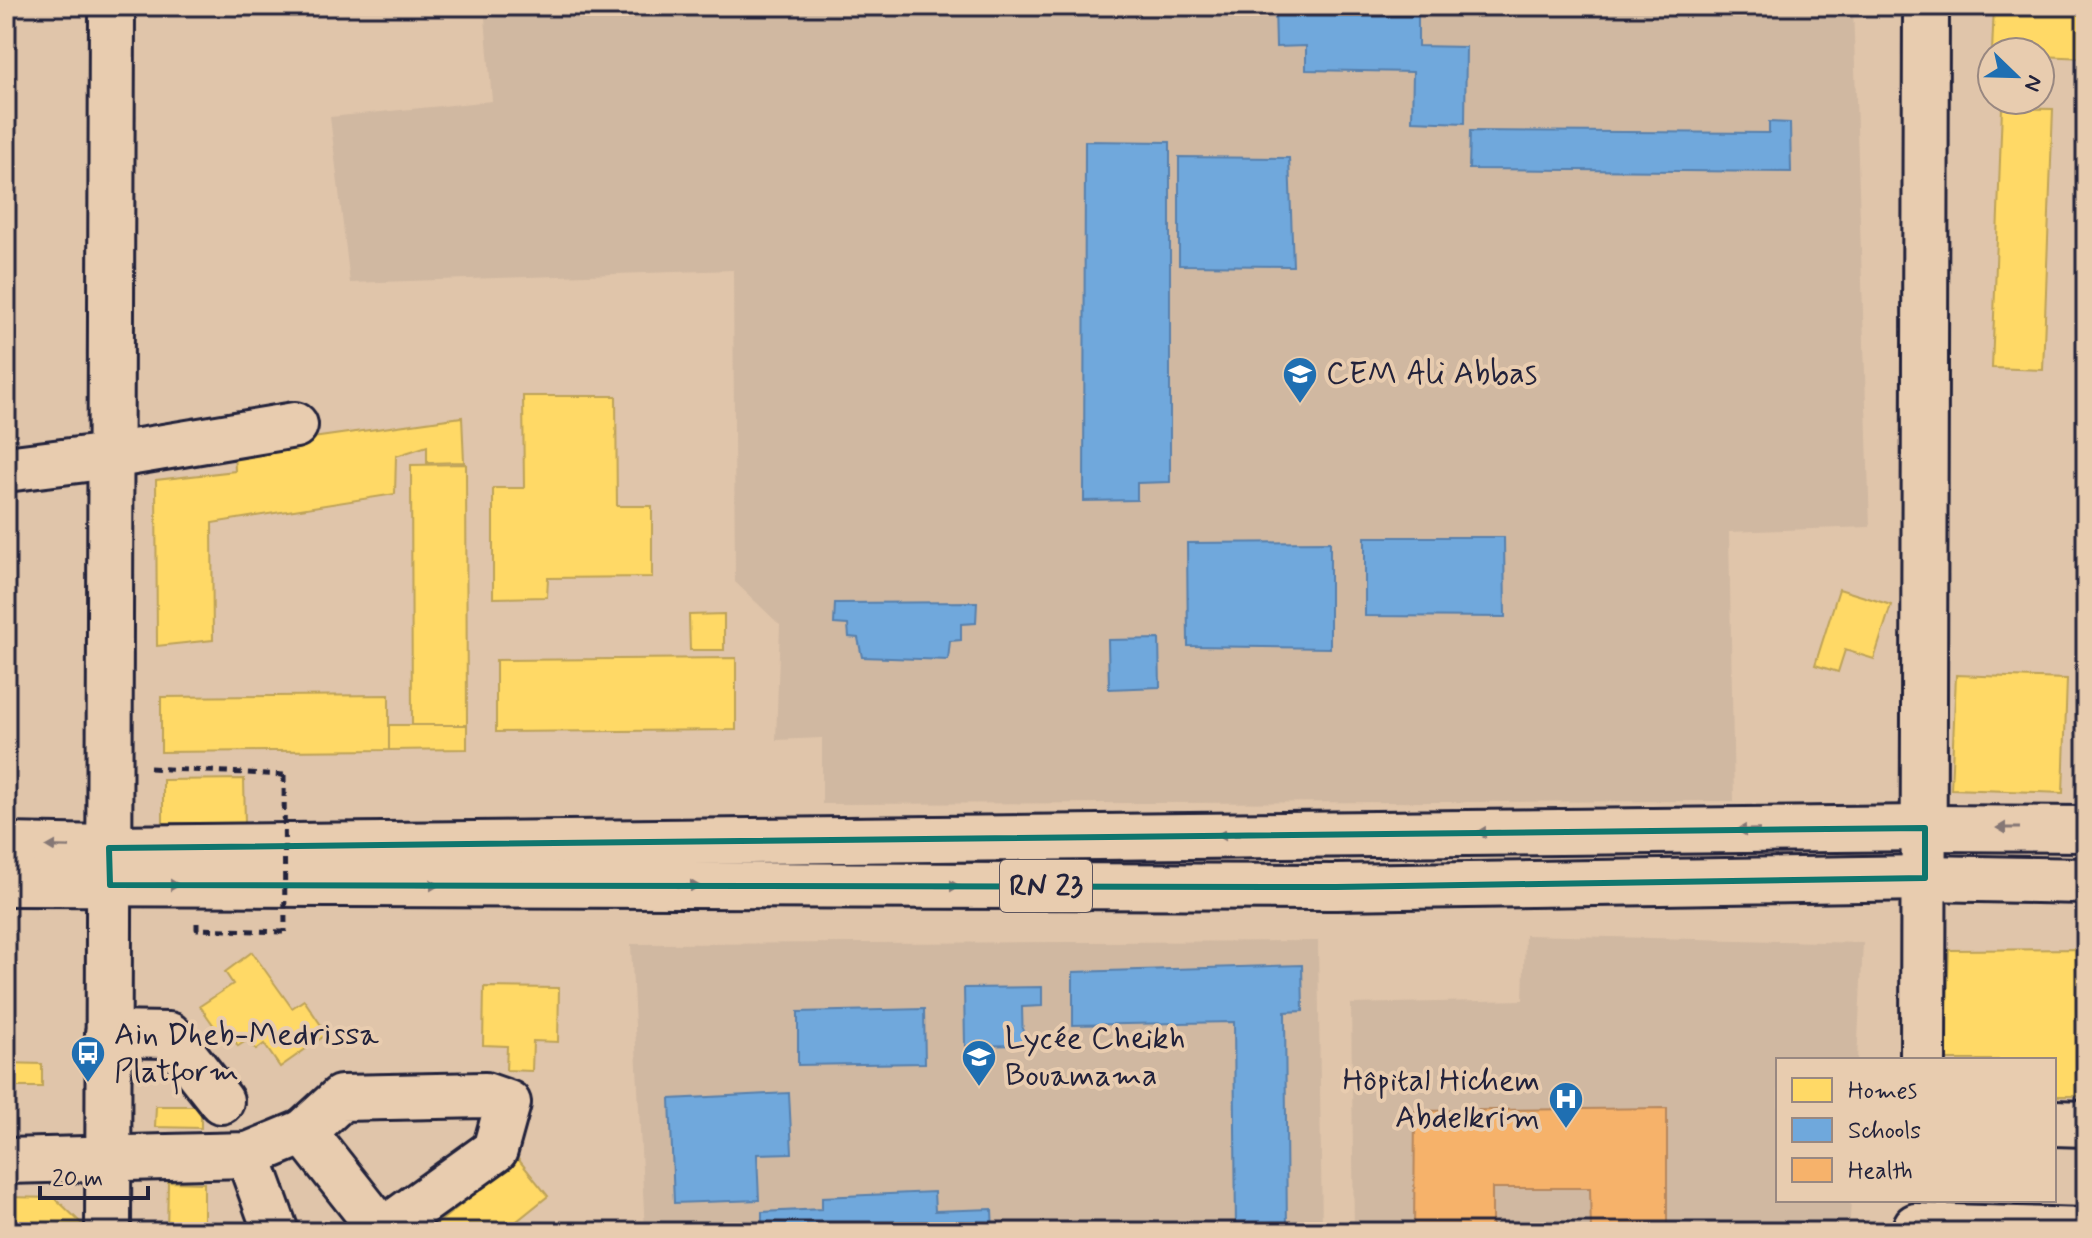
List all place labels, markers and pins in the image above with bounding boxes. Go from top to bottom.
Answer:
place label: CEM Ali Abbas [1326,353,1537,395]
school or university icon: CEM Ali Abbas [1281,355,1319,405]
place label: Ain Dheb-Medrissa Platform [114,1014,380,1095]
place label: Lycée Cheikh Bouamama [1005,1018,1185,1097]
bus stop icon: Ain Dheb-Medrissa Platform [69,1034,107,1084]
school or university icon: Lycée Cheikh Bouamama [960,1038,998,1088]
place label: Hôpital Hichem Abdelkrim [1342,1060,1540,1139]
hospital icon: Hôpital Hichem Abdelkrim [1547,1080,1585,1130]

